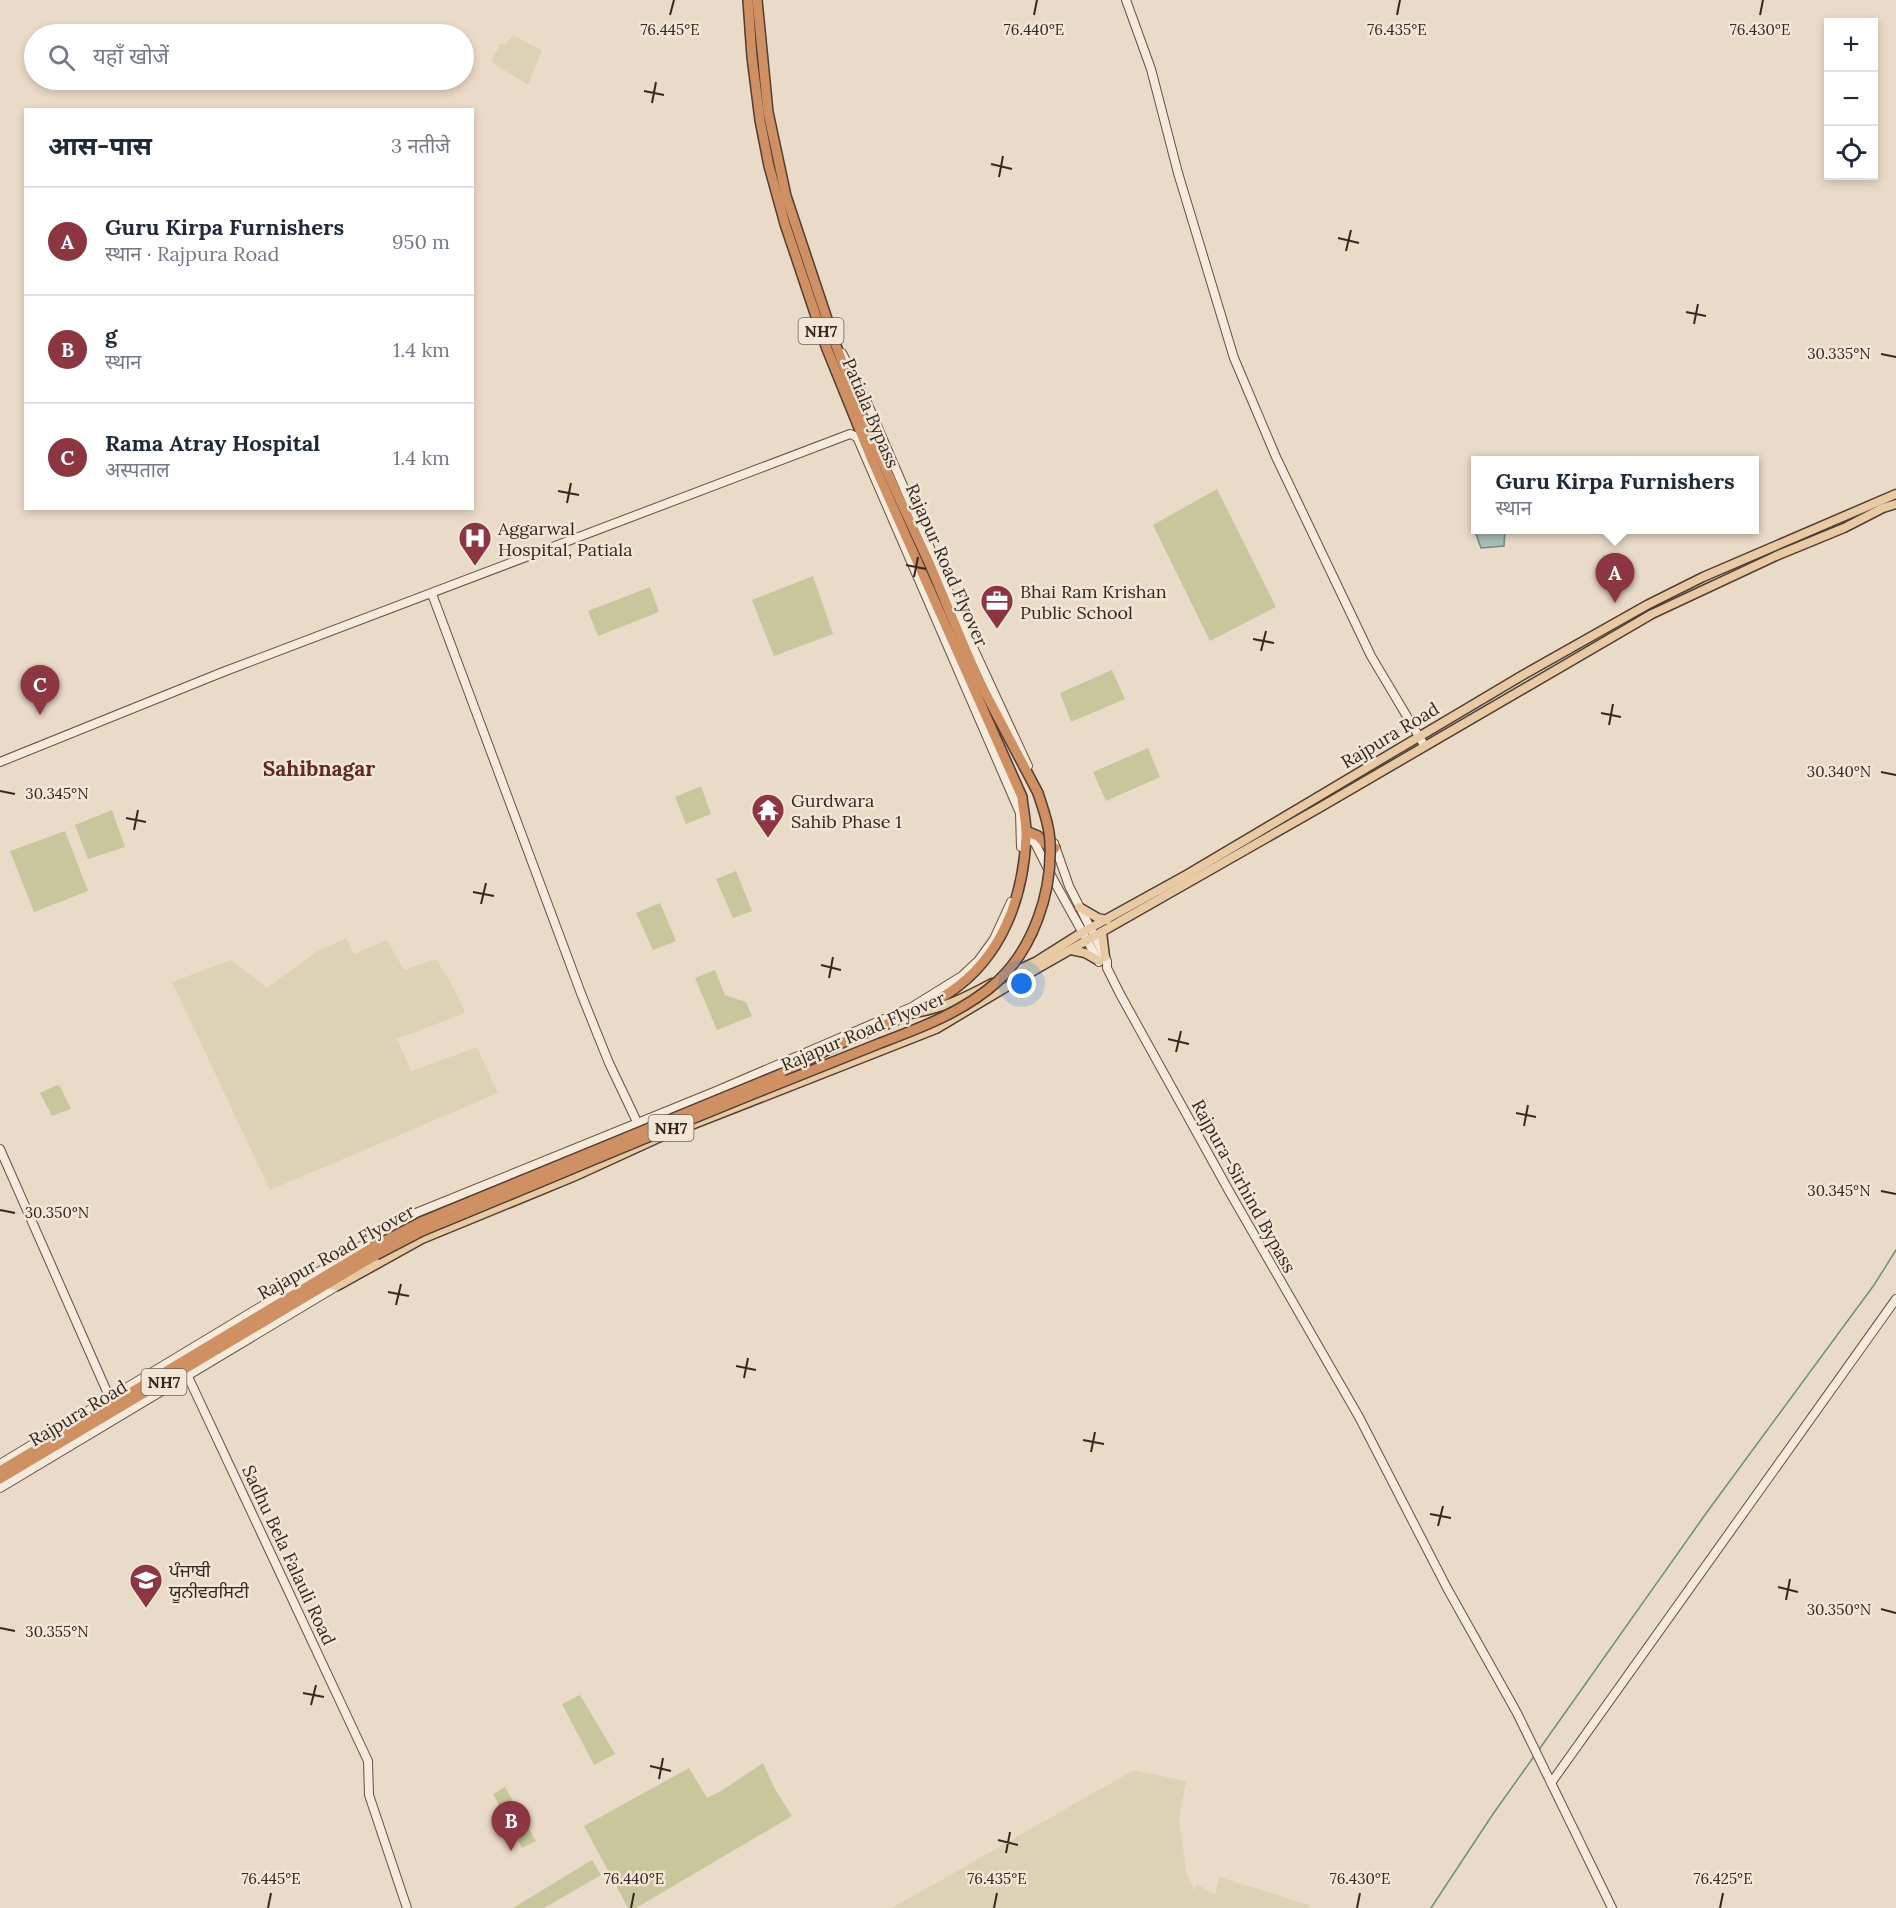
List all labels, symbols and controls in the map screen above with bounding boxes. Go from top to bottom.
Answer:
map controls [1824,18,1878,180]
button: + [1824,18,1878,72]
text: 76.445°E [640,20,700,39]
text: 76.440°E [1004,20,1064,39]
text: 76.435°E [1367,20,1427,39]
text: 76.430°E [1730,20,1790,39]
search box [24,24,474,90]
icon: search [45,41,78,74]
text: यहाँ खोजें [93,42,169,70]
button: − [1824,72,1878,126]
button: locate [1824,126,1878,180]
text: आस-पास [48,129,152,162]
text: 3 नतीजे [391,133,450,158]
text: Guru Kirpa Furnishers [105,213,344,241]
text: A [61,229,74,254]
text: 950 m [392,229,450,254]
text: स्थान · Rajpura Road [105,241,279,266]
road number: NH7 [798,318,844,344]
text: g [105,321,117,349]
text: B [61,337,74,362]
text: 1.4 km [393,337,450,362]
text: 30.335°N [1807,344,1871,363]
text: स्थान [105,349,141,374]
street label: Patiala Bypass [837,354,905,472]
text: Rama Atray Hospital [105,429,320,457]
text: C [61,445,74,470]
text: 1.4 km [393,445,450,470]
popup [1471,456,1759,534]
text: अस्पताल [105,457,170,482]
text: Guru Kirpa Furnishers [1495,467,1735,495]
street label: Rajapur Road Flyover [901,480,993,650]
text: स्थान [1495,495,1532,520]
place label: Aggarwal Hospital, Patiala [497,517,632,561]
hospital icon: Aggarwal Hospital, Patiala [457,520,493,567]
pin: A [1596,554,1634,603]
place label: Bhai Ram Krishan Public School [1020,580,1167,624]
office icon: Bhai Ram Krishan Public School [979,583,1015,630]
pin: C [20,666,60,715]
street label: Rajpura Road [1337,697,1443,773]
district label: Sahibnagar [263,755,375,782]
text: 30.340°N [1807,762,1871,781]
text: 30.345°N [25,784,89,803]
place label: Gurdwara Sahib Phase 1 [791,789,902,833]
temple icon: Gurdwara Sahib Phase 1 [750,792,786,839]
your location [1007,969,1036,998]
street label: Rajapur Road Flyover [777,986,949,1076]
street label: Rajpura-Sirhind Bypass [1187,1095,1301,1277]
road number: NH7 [648,1115,694,1141]
text: 30.345°N [1807,1181,1871,1200]
street label: Rajapur Road Flyover [253,1199,419,1305]
text: 30.350°N [25,1203,89,1222]
road number: NH7 [142,1369,186,1395]
street label: Rajpura Road [25,1375,131,1451]
street label: Sadhu Bela Falauli Road [237,1461,341,1649]
place label: ਪੰਜਾਬੀ ਯੂਨੀਵਰਸਿਟੀ [168,1559,249,1604]
school or university icon: ਪੰਜਾਬੀ ਯੂਨੀਵਰਸਿਟੀ [128,1562,164,1609]
text: 30.350°N [1807,1600,1871,1619]
text: 30.355°N [25,1622,89,1641]
pin: B [492,1802,530,1851]
text: 76.445°E [241,1869,301,1888]
text: 76.440°E [604,1869,664,1888]
text: 76.435°E [967,1869,1027,1888]
text: 76.430°E [1330,1869,1390,1888]
text: 76.425°E [1693,1869,1753,1888]

